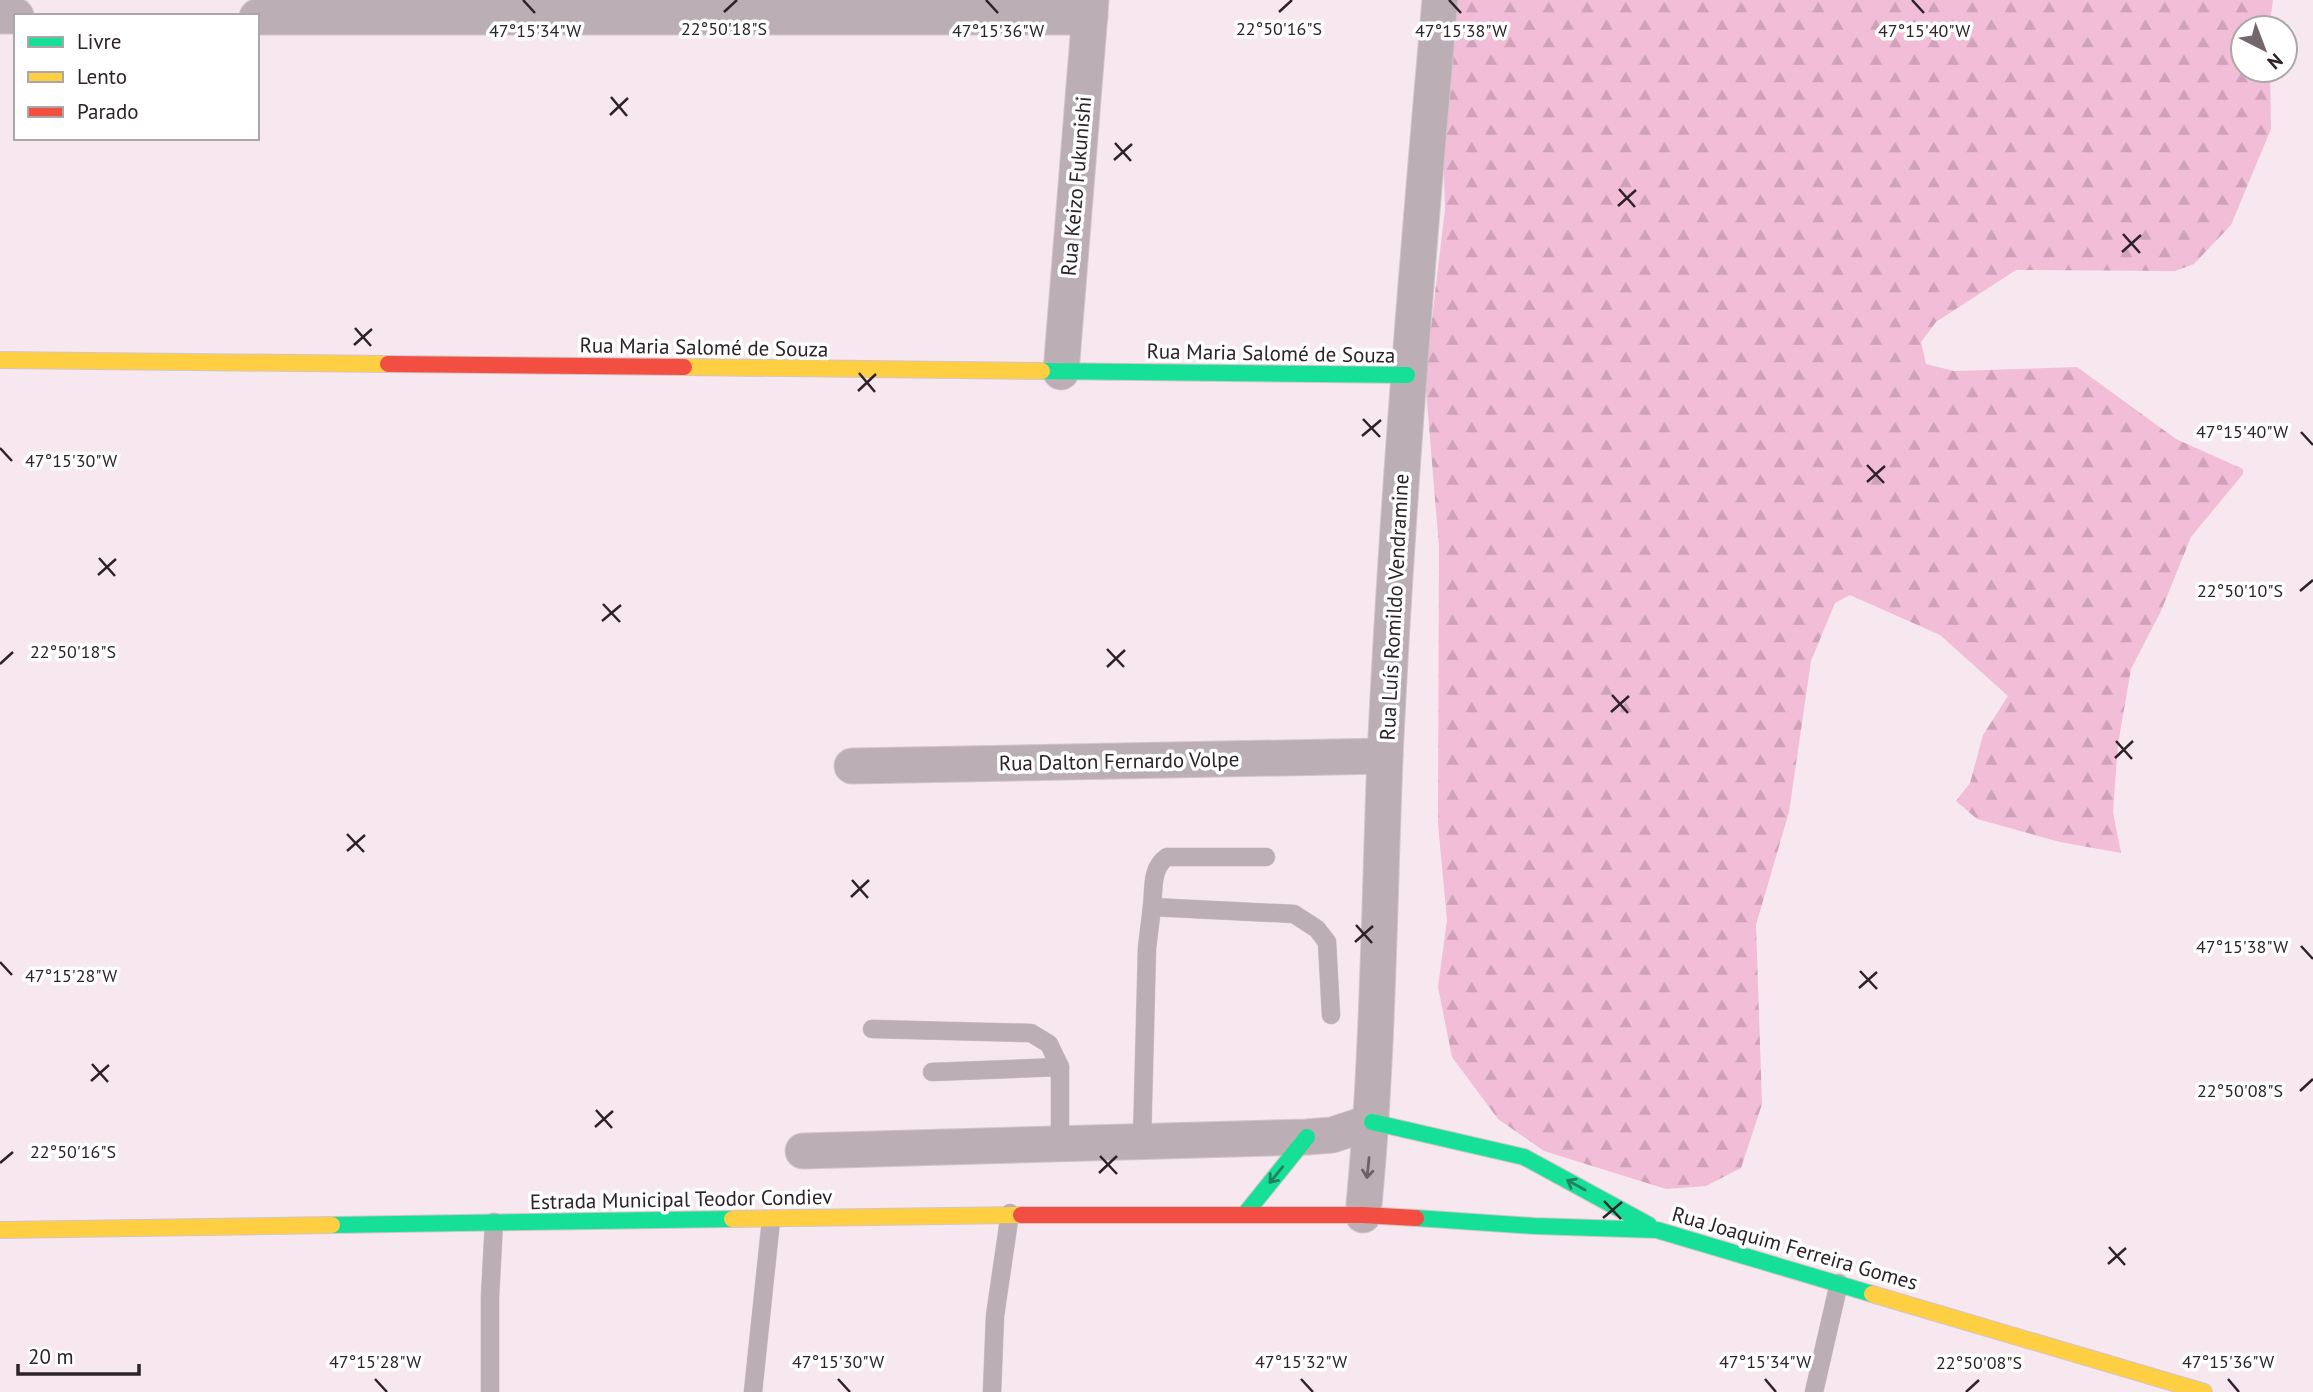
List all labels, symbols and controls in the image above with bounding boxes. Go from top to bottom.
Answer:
legend [14,14,259,140]
north arrow [2229,14,2299,84]
text: 22°50'18"S [681,17,767,40]
text: 22°50'16"S [1236,17,1322,40]
text: 47°15'34"W [489,19,581,42]
text: 47°15'36"W [952,19,1044,42]
text: 47°15'38"W [1415,19,1507,42]
text: 47°15'40"W [1878,19,1970,42]
text: Livre [77,28,121,55]
text: N [2263,49,2288,75]
text: Lento [77,63,127,90]
street label: Rua Keizo Fukunishi [1055,95,1097,277]
text: Parado [77,98,139,125]
street label: Rua Maria Salomé de Souza [579,331,829,363]
street label: Rua Maria Salomé de Souza [1146,337,1396,369]
text: 47°15'40"W [2196,420,2288,443]
text: 47°15'30"W [25,449,117,472]
street label: Rua Luís Romildo Vendramine [1374,473,1414,741]
text: 22°50'10"S [2197,579,2283,602]
text: 22°50'18"S [30,640,116,663]
street label: Rua Dalton Fernardo Volpe [999,745,1239,777]
text: 47°15'38"W [2196,935,2288,958]
text: 47°15'28"W [25,964,117,987]
text: 22°50'08"S [2197,1079,2283,1102]
text: 22°50'16"S [30,1140,116,1163]
one-way arrow [1361,1156,1374,1179]
one-way arrow [1268,1166,1284,1184]
one-way arrow [1566,1178,1586,1192]
street label: Estrada Municipal Teodor Condiev [530,1183,832,1215]
street label: Rua Joaquim Ferreira Gomes [1669,1200,1921,1296]
scale bar [18,1332,138,1376]
text: 20 m [28,1343,74,1370]
text: 47°15'28"W [329,1350,421,1373]
text: 47°15'30"W [792,1350,884,1373]
text: 47°15'32"W [1255,1350,1347,1373]
text: 47°15'34"W [1719,1350,1811,1373]
text: 47°15'36"W [2182,1350,2274,1373]
text: 22°50'08"S [1936,1351,2022,1374]

